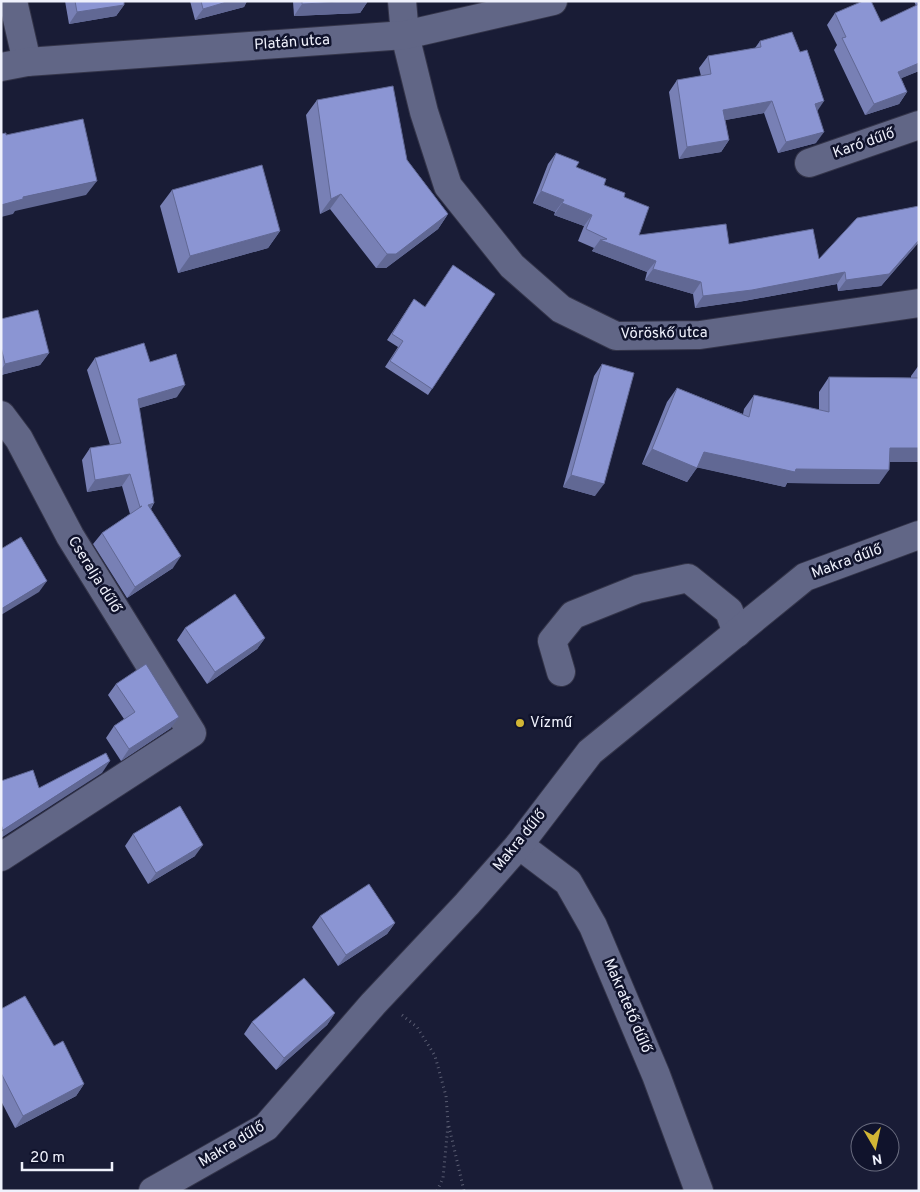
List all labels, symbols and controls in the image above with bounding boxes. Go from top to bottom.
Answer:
street label: Platán utca [254,31,330,55]
street label: Karó dűlő [831,124,898,163]
street label: Vöröskő utca [620,324,708,344]
street label: Cseralja dűlő [63,533,125,617]
street label: Makra dűlő [809,540,885,584]
place label: Vízmű [530,714,573,733]
marker: Vízmű [514,717,526,729]
street label: Makra dűlő [489,806,551,876]
street label: Makratető dűlő [599,956,656,1057]
street label: Makra dűlő [196,1118,269,1172]
north arrow [850,1122,900,1172]
scale bar [22,1140,112,1172]
text: 20 m [30,1149,65,1168]
text: N [870,1149,883,1168]

